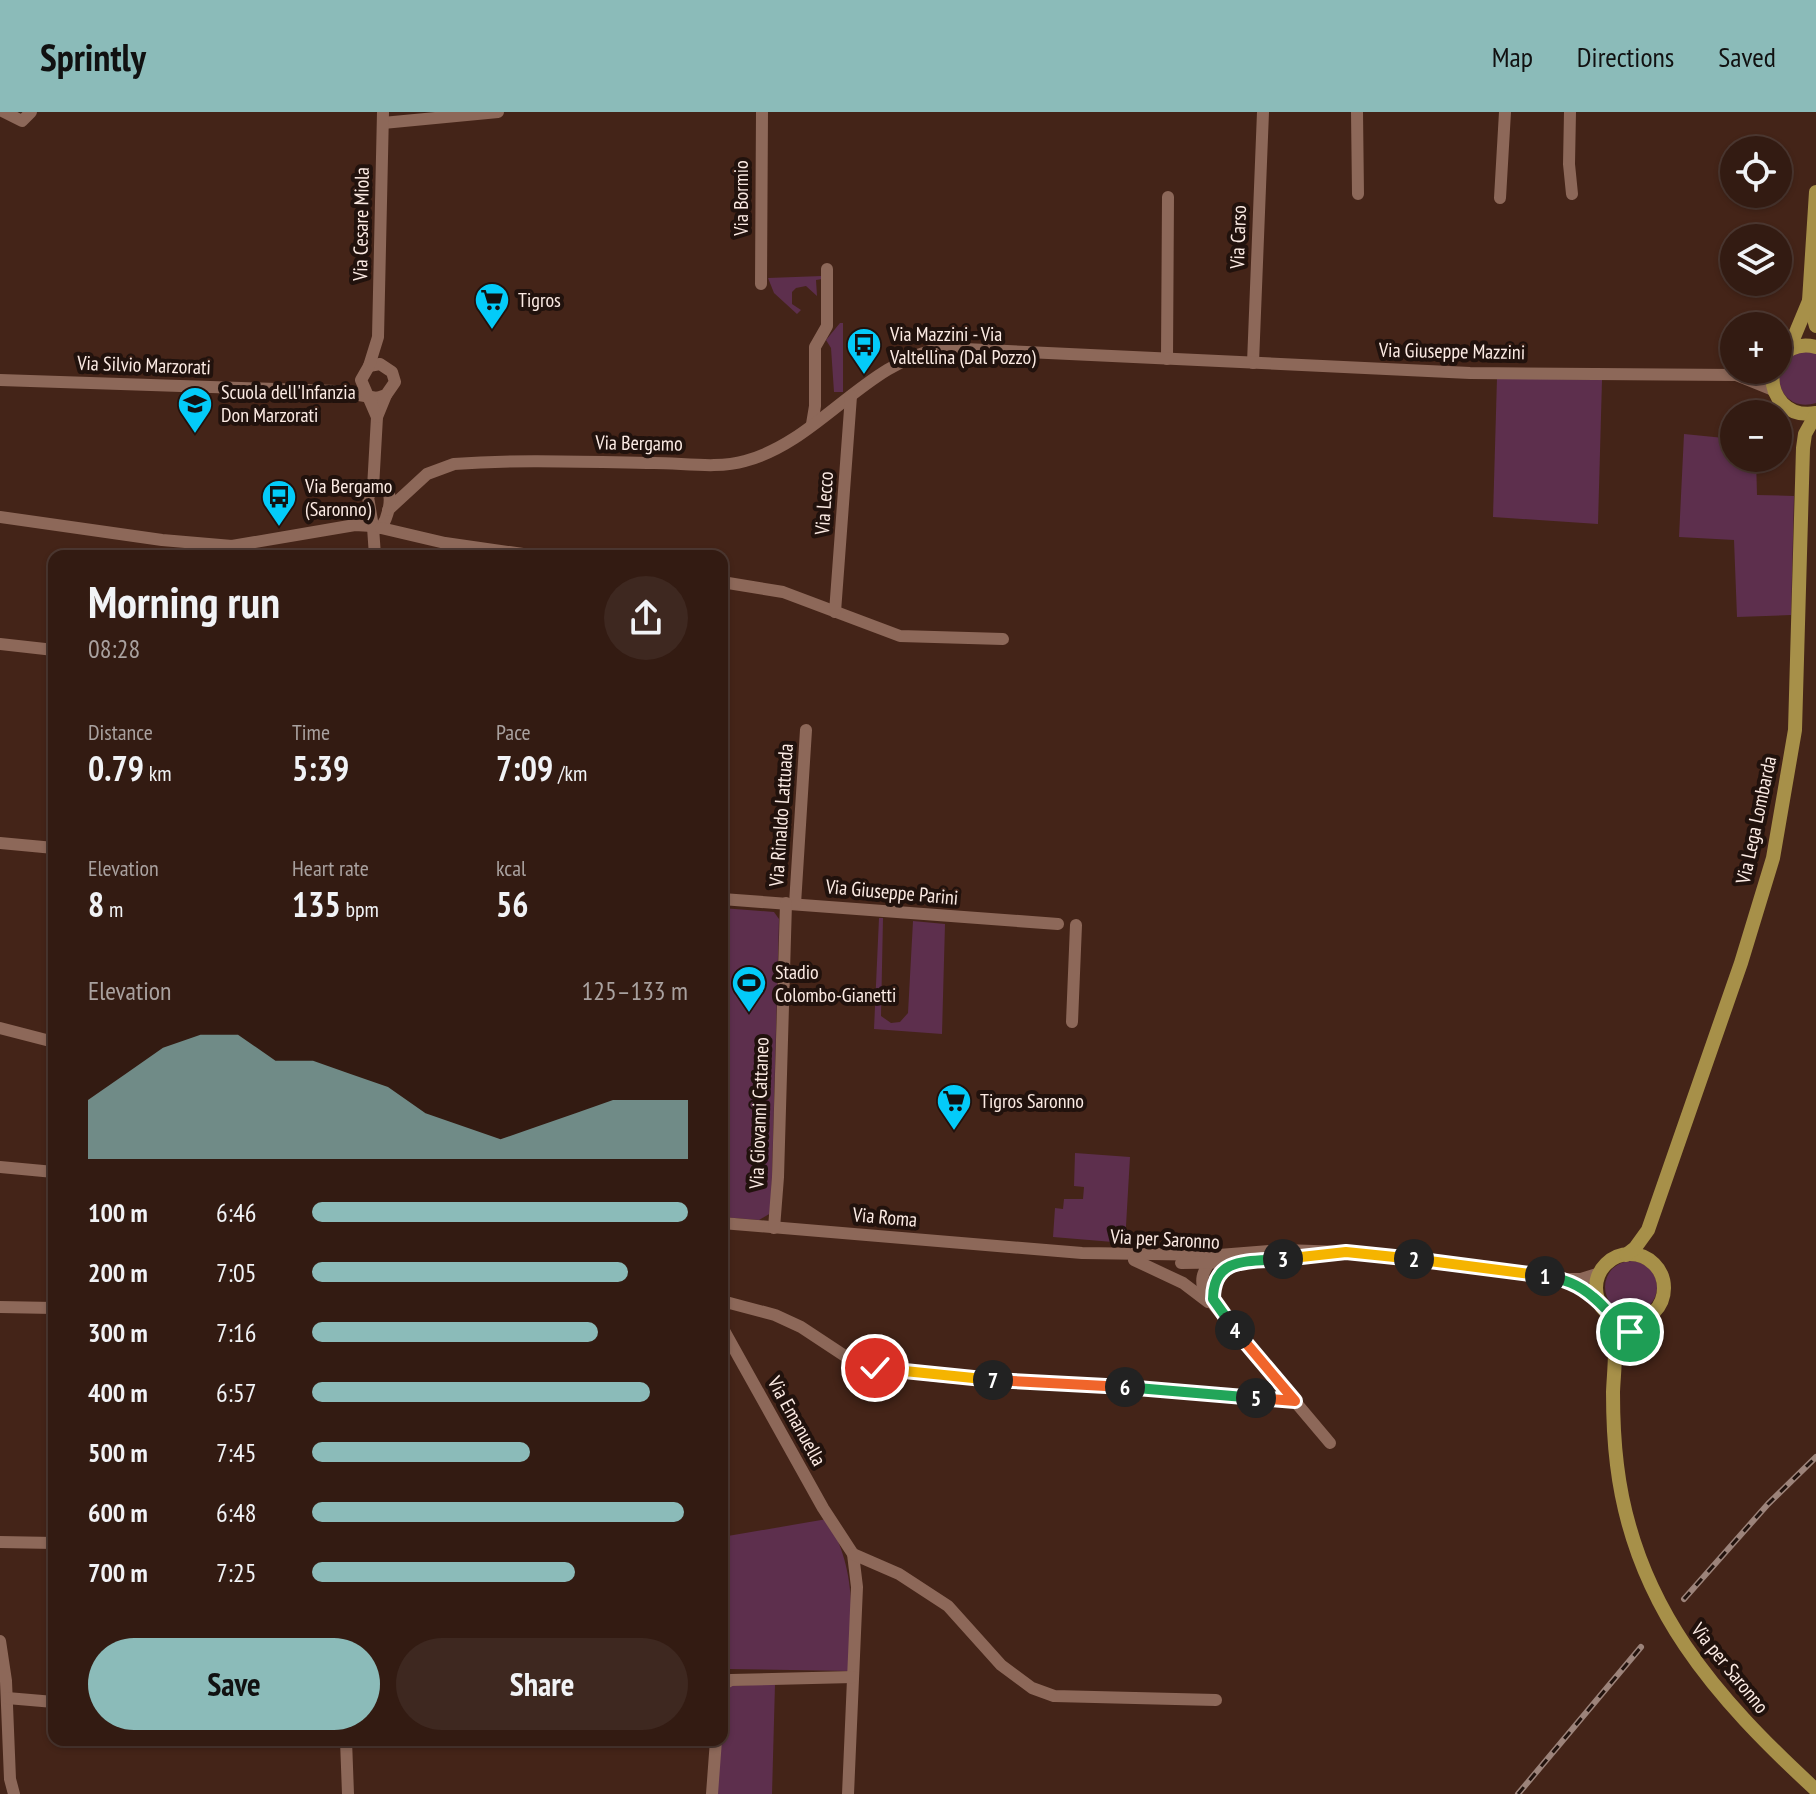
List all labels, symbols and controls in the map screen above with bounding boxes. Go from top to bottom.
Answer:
text: Sprintly [40,32,146,81]
text: Map [1492,38,1533,75]
text: Directions [1577,38,1674,75]
text: Saved [1718,38,1776,75]
map controls [1720,136,1792,472]
button: locate [1720,136,1792,208]
street label: Via Bormio [728,160,754,237]
street label: Via Cesare Miola [347,167,375,282]
street label: Via Carso [1224,205,1252,270]
button: layers [1720,224,1792,296]
supermarket icon: Tigros [473,281,511,331]
place label: Tigros [518,287,561,313]
button: + [1720,312,1792,384]
place label: Via Mazzini - Via Valtellina (Dal Pozzo) [889,321,1036,370]
bus stop icon: Via Mazzini - Via Valtellina (Dal Pozzo) [845,326,883,376]
street label: Via Giuseppe Mazzini [1378,337,1525,365]
street label: Via Silvio Marzorati [76,350,211,380]
place label: Scuola dell'Infanzia Don Marzorati [221,379,356,428]
school or university icon: Scuola dell'Infanzia Don Marzorati [176,385,214,435]
button: − [1720,400,1792,472]
street label: Via Bergamo [594,429,683,457]
street label: Via Lecco [809,470,839,537]
place label: Via Bergamo (Saronno) [304,473,392,522]
bus stop icon: Via Bergamo (Saronno) [260,478,298,528]
text: Morning run [88,573,280,630]
button: share [604,576,688,660]
text: 08:28 [88,632,140,665]
text: Distance [88,718,153,746]
text: Time [292,718,330,746]
text: Pace [496,718,531,746]
street label: Via Rinaldo Lattuada [763,743,799,888]
text: 0.79 [88,746,144,790]
text: 5:39 [292,746,349,790]
text: 7:09 [496,746,553,790]
street label: Via Lega Lombarda [1730,754,1782,887]
text: km [144,759,172,787]
text: /km [553,759,587,787]
text: Elevation [88,854,159,882]
text: Heart rate [292,854,369,882]
text: kcal [496,854,526,882]
street label: Via Giuseppe Parini [824,873,959,911]
text: 8 [88,882,104,926]
text: 135 [292,882,341,926]
text: 56 [496,882,529,926]
text: m [104,895,123,923]
text: bpm [341,895,379,923]
place label: Stadio Colombo-Gianetti [775,959,896,1008]
sports icon: Stadio Colombo-Gianetti [730,964,768,1014]
text: Elevation [88,974,171,1007]
text: 125–133 m [582,974,688,1007]
street label: Via Giovanni Cattaneo [743,1037,775,1190]
supermarket icon: Tigros Saronno [935,1082,973,1132]
place label: Tigros Saronno [980,1088,1084,1114]
text: 100 m [88,1196,148,1229]
text: 6:46 [216,1196,256,1229]
street label: Via Roma [851,1201,918,1233]
street label: Via per Saronno [1109,1223,1220,1255]
pin: 3 [1263,1239,1303,1279]
pin: 2 [1394,1239,1434,1279]
text: 3 [1278,1245,1288,1273]
text: 2 [1409,1245,1419,1273]
text: 200 m [88,1256,148,1289]
text: 7:05 [216,1256,256,1289]
pin: 1 [1525,1256,1565,1296]
text: 1 [1540,1262,1550,1290]
pin [1596,1298,1664,1366]
pin: 4 [1215,1310,1255,1350]
icon: arrive [1608,1310,1652,1354]
text: 300 m [88,1316,148,1349]
text: 7:16 [216,1316,256,1349]
text: 4 [1230,1316,1240,1344]
pin [841,1334,909,1402]
icon: check [853,1346,897,1390]
pin: 7 [973,1360,1013,1400]
text: 7 [988,1366,998,1394]
pin: 6 [1105,1367,1145,1407]
street label: Via Emanuella [761,1371,832,1470]
text: 6 [1120,1373,1130,1401]
text: 400 m [88,1376,148,1409]
text: 6:57 [216,1376,256,1409]
pin: 5 [1236,1378,1276,1418]
text: 5 [1251,1384,1261,1412]
text: 500 m [88,1436,148,1469]
text: 7:45 [216,1436,256,1469]
text: 600 m [88,1496,148,1529]
text: 6:48 [216,1496,256,1529]
text: 700 m [88,1556,148,1589]
text: 7:25 [216,1556,256,1589]
street label: Via per Saronno [1685,1617,1775,1719]
button: Save [88,1638,380,1730]
button: Share [396,1638,688,1730]

